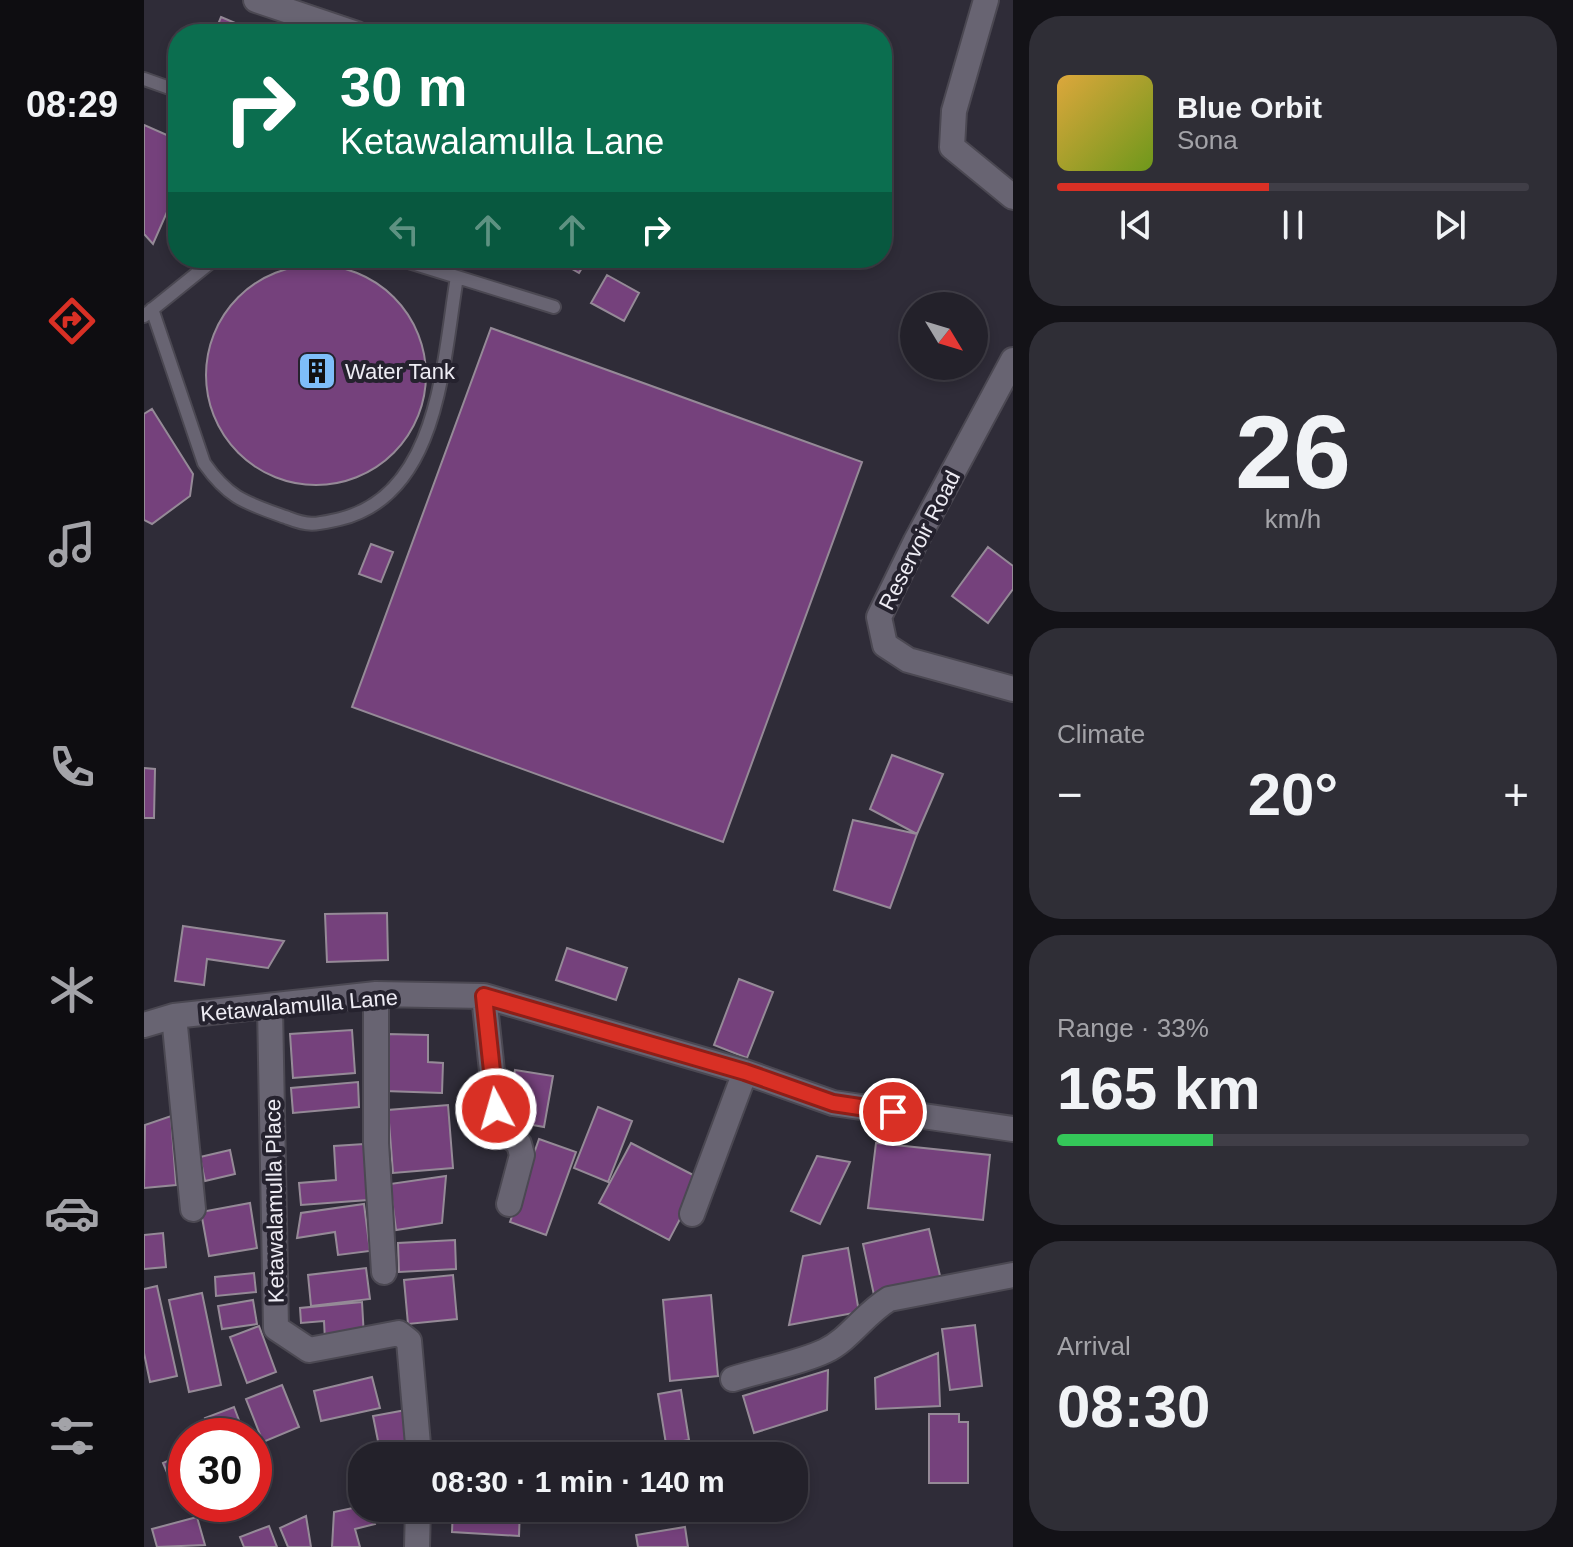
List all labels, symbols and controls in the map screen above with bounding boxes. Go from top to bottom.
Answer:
text: 30 m [340,55,468,118]
icon: right [208,56,312,160]
text: 08:29 [26,84,118,125]
text: Blue Orbit [1177,91,1322,124]
text: Ketawalamulla Lane [340,121,664,162]
text: Sona [1177,125,1238,155]
icon: previous [1114,203,1158,247]
icon: pause [1271,203,1315,247]
icon: next [1428,203,1472,247]
icon: left [382,208,426,252]
icon: ahead [466,208,510,252]
icon: ahead [550,208,594,252]
icon: right [634,208,678,252]
north arrow [900,292,988,380]
map controls [900,292,988,380]
icon: directions [44,293,100,349]
building icon: Water Tank [296,350,338,392]
place label: Water Tank [345,359,456,384]
text: 26 [1235,394,1351,510]
street label: Reservoir Road [874,466,965,614]
text: km/h [1265,504,1321,534]
icon: music [44,516,100,572]
text: Climate [1057,719,1145,749]
icon: phone [44,739,100,795]
text: 20° [1248,761,1338,828]
text: − [1057,770,1083,819]
text: + [1503,770,1529,819]
icon: climate [44,962,100,1018]
street label: Ketawalamulla Lane [199,984,399,1027]
text: Range · 33% [1057,1013,1209,1043]
text: 165 km [1057,1055,1261,1122]
position arrow [454,1067,538,1151]
pin [859,1078,927,1146]
icon: arrive [871,1090,915,1134]
street label: Ketawalamulla Place [260,1099,289,1303]
icon: car [44,1185,100,1241]
text: Arrival [1057,1331,1131,1361]
text: 08:30 [1057,1373,1210,1440]
icon: filters [44,1408,100,1464]
speed limit sign: 30 [168,1418,272,1522]
text: 08:30 · 1 min · 140 m [431,1465,725,1498]

